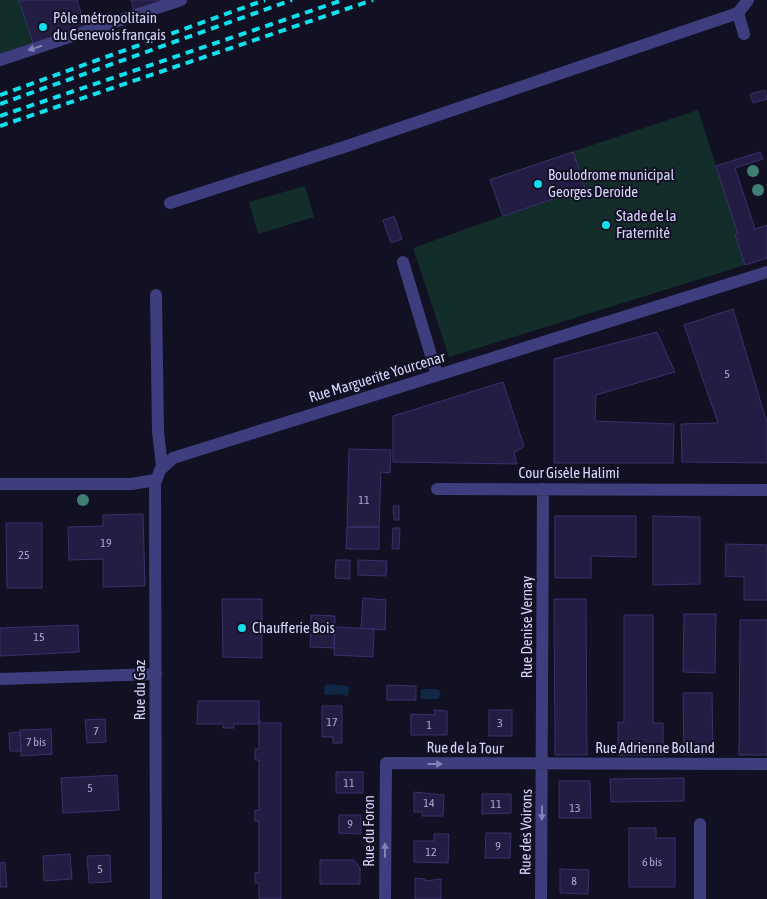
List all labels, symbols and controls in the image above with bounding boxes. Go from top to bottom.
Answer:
place label: Pôle métropolitain du Genevois français [53,9,166,43]
marker: Pôle métropolitain du Genevois français [37,21,49,33]
one-way arrow [27,45,42,52]
place label: Boulodrome municipal Georges Deroide [548,166,674,200]
marker: Boulodrome municipal Georges Deroide [532,178,544,190]
place label: Stade de la Fraternité [616,207,677,241]
marker: Stade de la Fraternité [600,219,612,231]
street label: Rue Marguerite Yourcenar [307,348,448,405]
house number: 5 [724,367,730,381]
street label: Cour Gisèle Halimi [518,464,620,481]
house number: 11 [358,493,370,507]
house number: 19 [100,536,112,550]
house number: 25 [18,548,30,562]
street label: Rue Denise Vernay [518,576,535,678]
place label: Chaufferie Bois [252,619,335,636]
marker: Chaufferie Bois [236,622,248,634]
house number: 15 [33,630,45,644]
street label: Rue du Gaz [131,659,148,720]
house number: 17 [326,715,338,729]
house number: 3 [497,716,503,730]
house number: 1 [426,718,432,732]
house number: 7 [93,724,99,738]
house number: 7 bis [26,735,46,749]
street label: Rue de la Tour [426,738,504,757]
street label: Rue Adrienne Bolland [595,739,715,756]
one-way arrow [427,760,443,768]
house number: 11 [343,776,355,790]
house number: 5 [87,781,93,795]
street label: Rue des Voirons [516,789,535,875]
street label: Rue du Foron [360,795,377,867]
house number: 14 [423,796,435,810]
house number: 11 [490,797,502,811]
house number: 13 [569,801,581,815]
one-way arrow [538,806,546,822]
house number: 9 [347,817,353,831]
house number: 9 [495,839,501,853]
one-way arrow [381,842,389,858]
house number: 12 [425,845,437,859]
house number: 6 bis [642,855,662,869]
house number: 5 [97,862,103,876]
house number: 8 [571,874,577,888]

